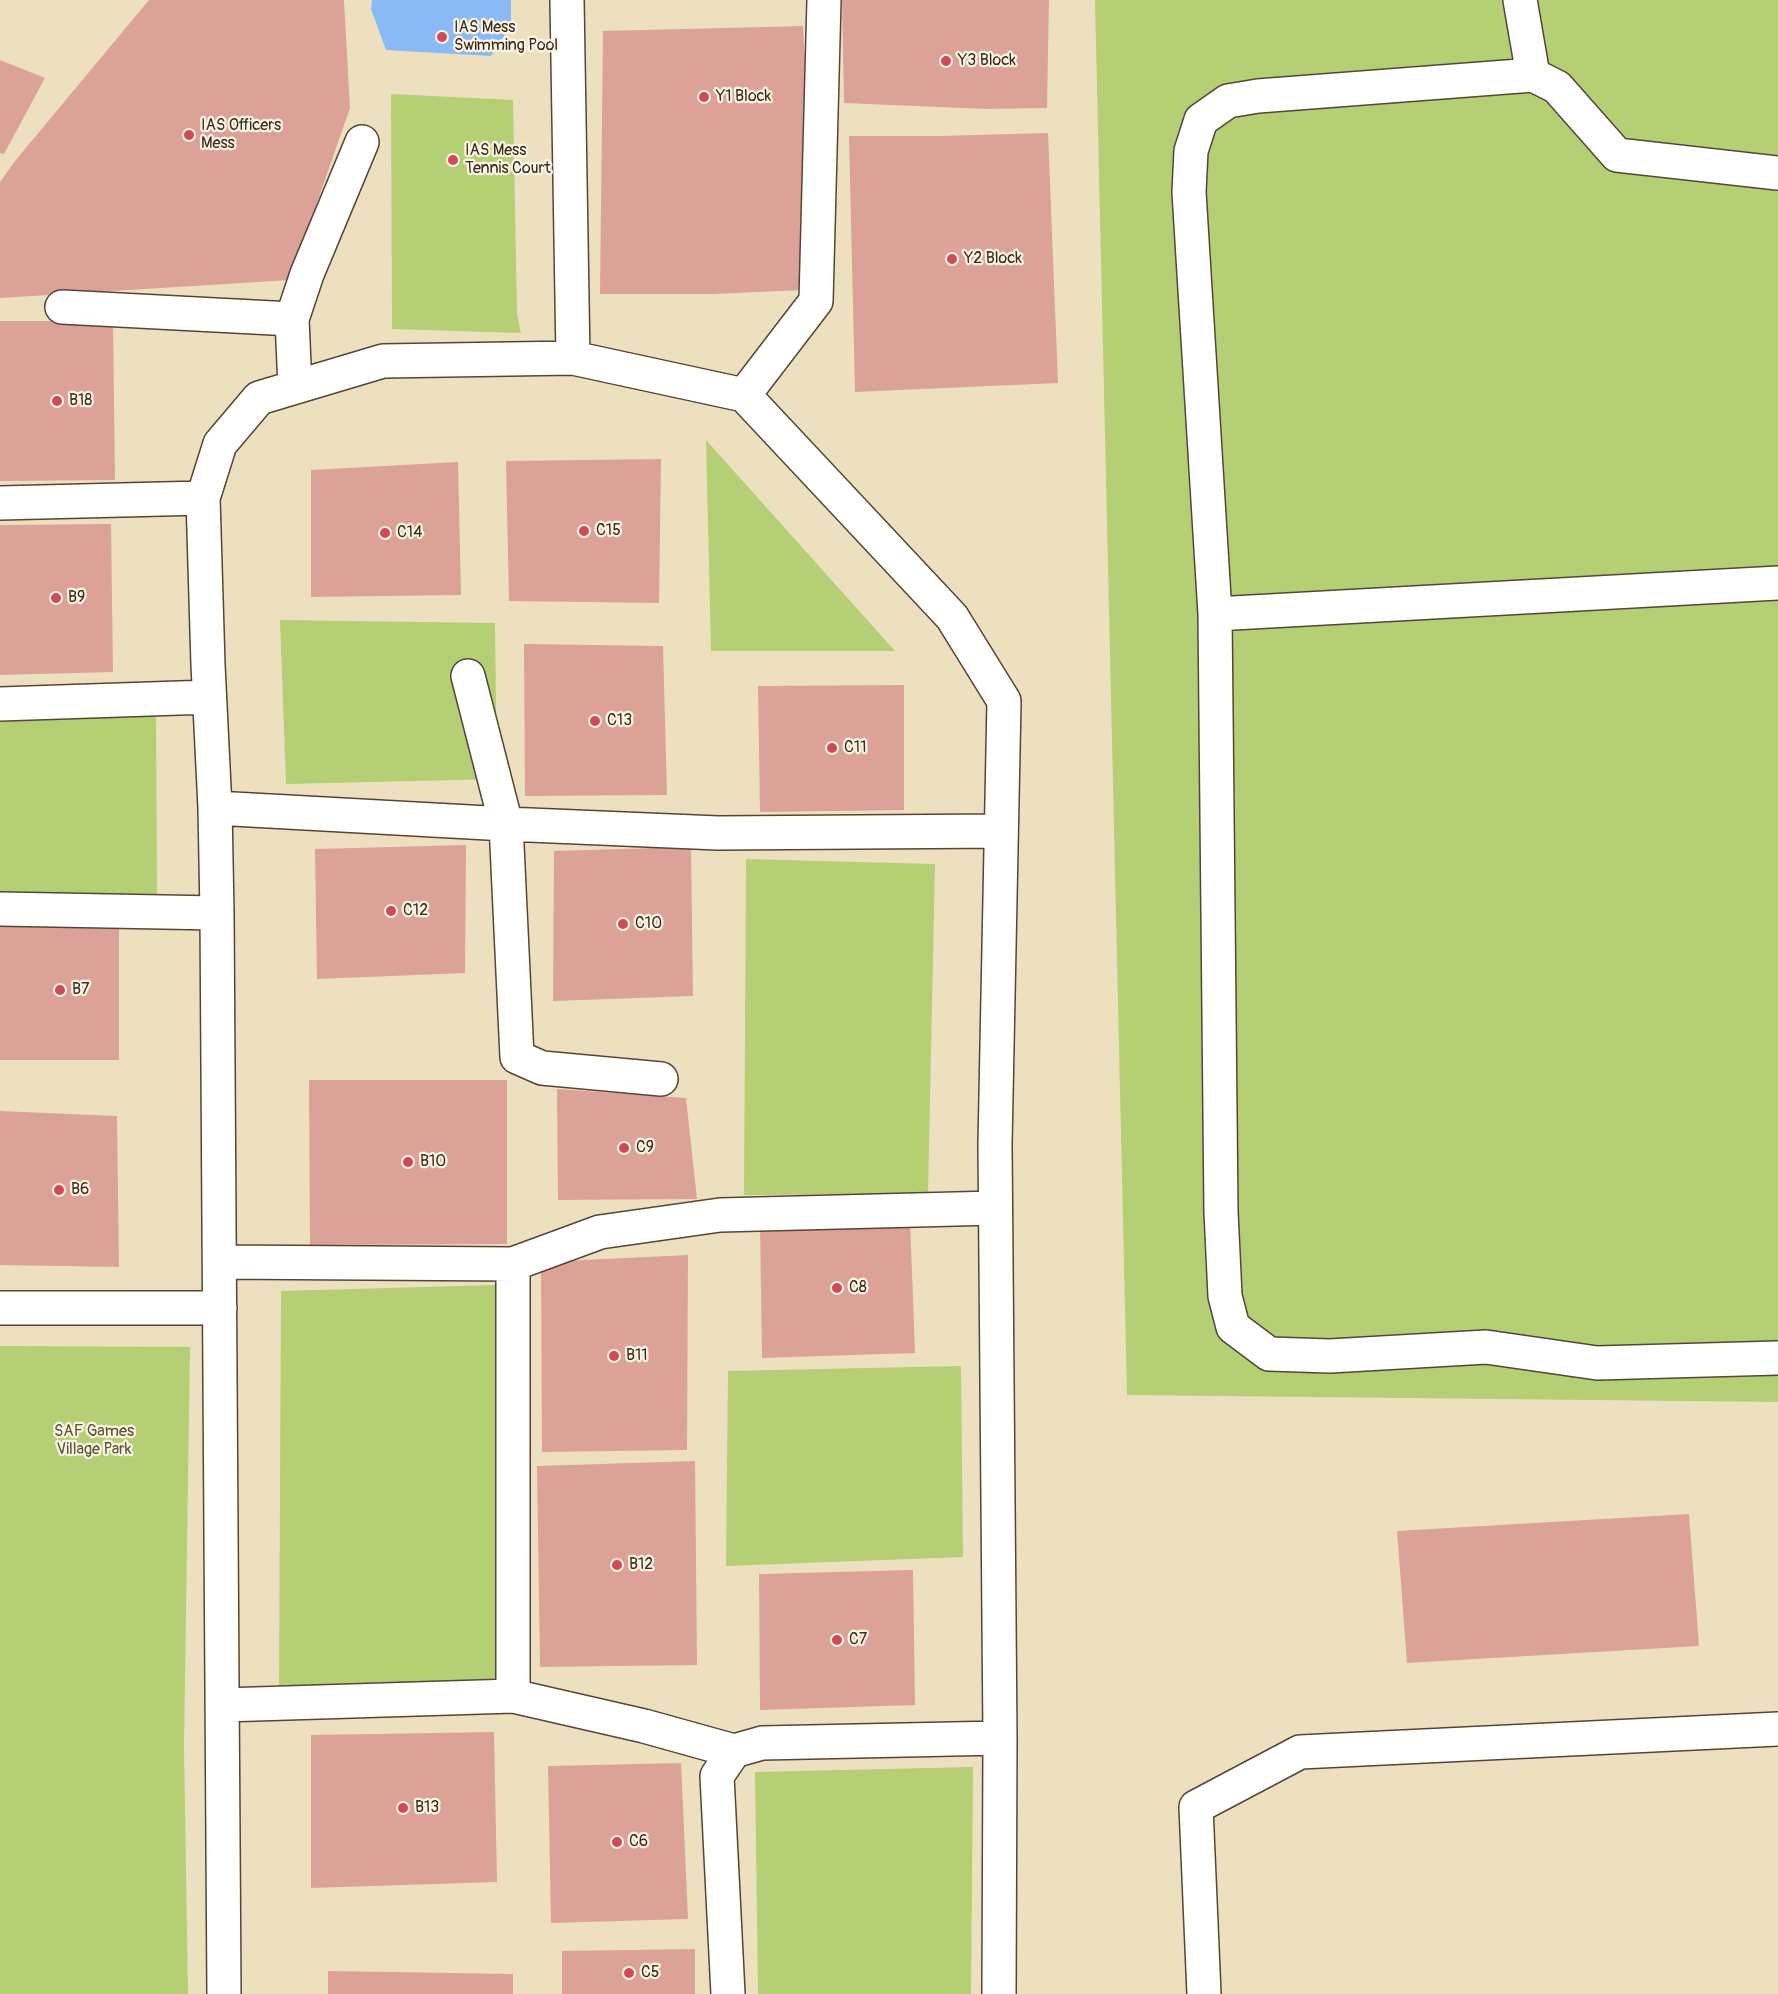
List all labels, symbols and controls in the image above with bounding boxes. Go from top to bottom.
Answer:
place label: IAS Mess Swimming Pool [454,18,558,56]
marker: IAS Mess Swimming Pool [435,30,449,44]
place label: Y3 Block [958,51,1016,71]
marker: Y3 Block [939,54,953,68]
place label: Y1 Block [716,87,771,107]
marker: Y1 Block [697,90,711,104]
place label: IAS Officers Mess [201,116,281,154]
marker: IAS Officers Mess [182,128,196,142]
place label: IAS Mess Tennis Court [465,141,551,179]
marker: IAS Mess Tennis Court [446,153,460,167]
place label: Y2 Block [964,249,1022,269]
marker: Y2 Block [945,252,959,266]
place label: B18 [69,391,92,411]
marker: B18 [50,394,64,408]
place label: C15 [596,521,621,541]
place label: C14 [397,523,422,543]
marker: C15 [577,524,591,538]
marker: C14 [378,526,392,540]
place label: B9 [68,588,85,608]
marker: B9 [49,591,63,605]
place label: C13 [607,711,632,731]
marker: C13 [588,714,602,728]
place label: C11 [844,738,866,758]
marker: C11 [825,741,839,755]
place label: C12 [403,901,428,921]
marker: C12 [384,904,398,918]
place label: C10 [635,914,662,934]
marker: C10 [616,917,630,931]
place label: B7 [72,980,90,1000]
marker: B7 [53,983,67,997]
place label: C9 [636,1138,654,1158]
marker: C9 [617,1141,631,1155]
place label: B10 [420,1152,446,1172]
marker: B10 [401,1155,415,1169]
place label: B6 [71,1180,89,1200]
marker: B6 [52,1183,66,1197]
place label: C8 [849,1278,867,1298]
marker: C8 [830,1281,844,1295]
place label: B11 [626,1346,648,1366]
marker: B11 [607,1349,621,1363]
park label: SAF Games Village Park [54,1422,134,1460]
place label: B12 [629,1555,653,1575]
marker: B12 [610,1558,624,1572]
place label: C7 [849,1630,867,1650]
marker: C7 [830,1633,844,1647]
place label: B13 [415,1798,439,1818]
marker: B13 [396,1801,410,1815]
place label: C6 [629,1832,648,1852]
marker: C6 [610,1835,624,1849]
place label: C5 [641,1963,660,1983]
marker: C5 [622,1966,636,1980]

